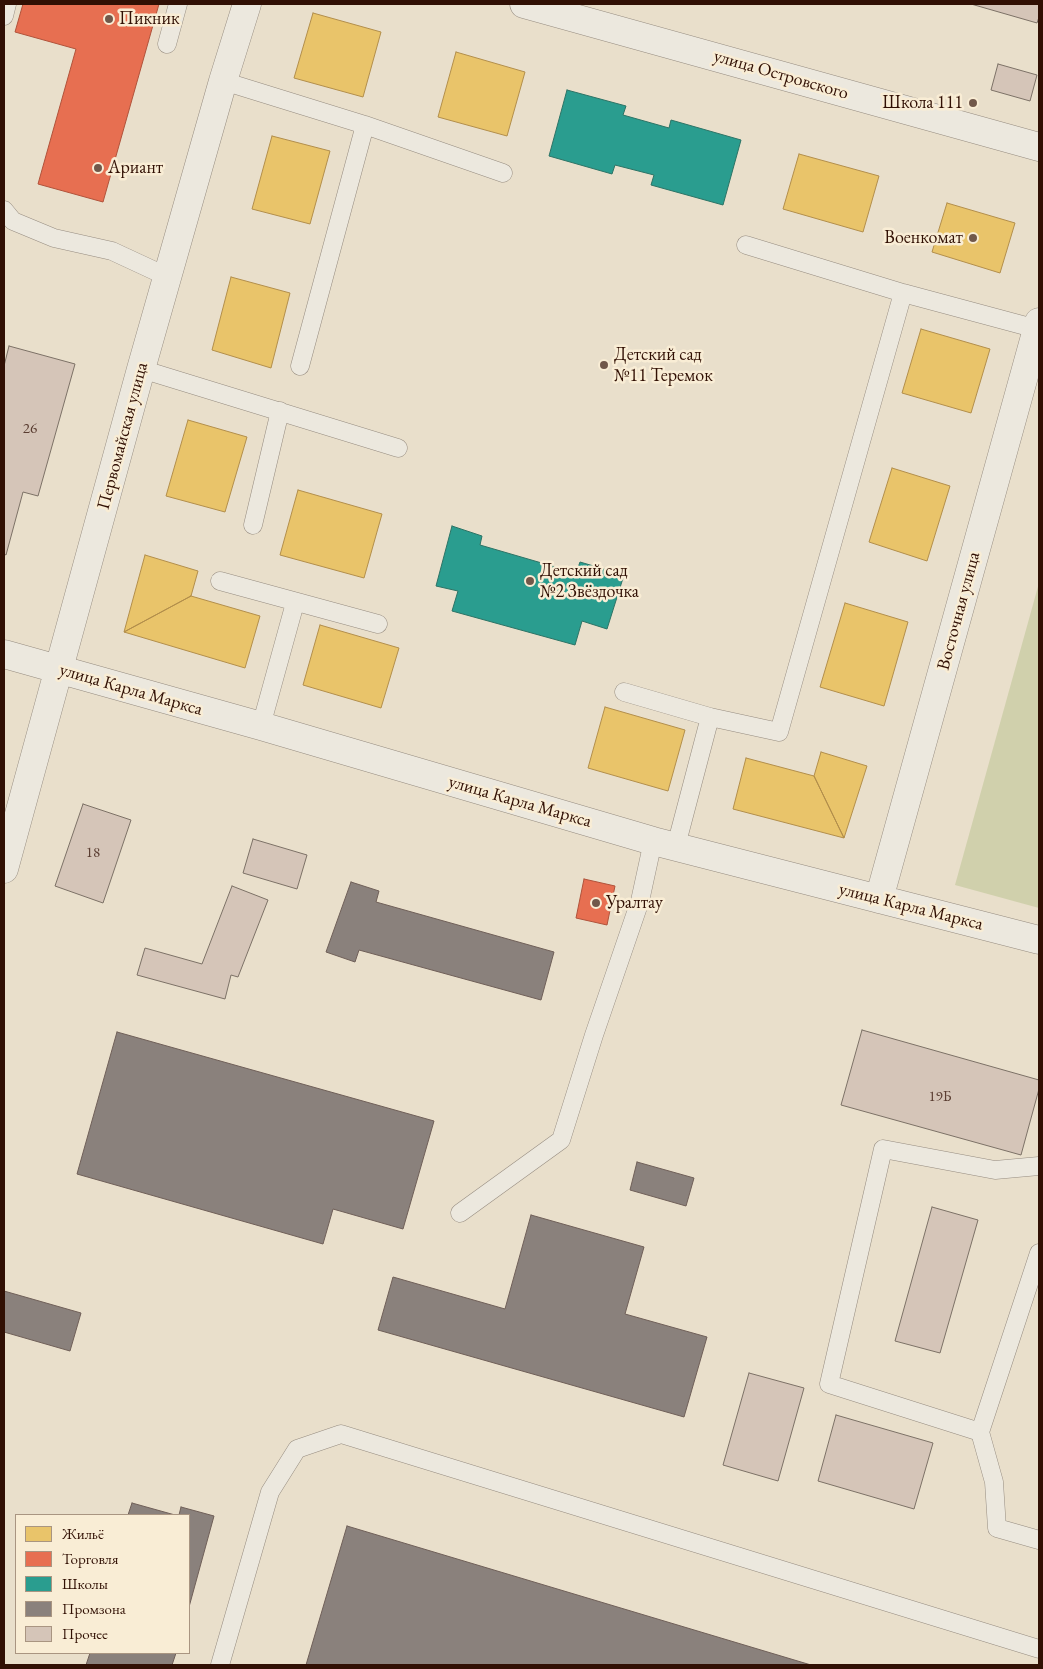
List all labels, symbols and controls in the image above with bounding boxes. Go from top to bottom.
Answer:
place label: Пикник [119,8,179,30]
marker: Пикник [103,13,115,25]
street label: улица Островского [711,45,851,105]
place label: Школа 111 [882,92,963,114]
marker: Школа 111 [967,97,979,109]
place label: Ариант [108,157,163,179]
marker: Ариант [92,162,104,174]
place label: Военкомат [884,227,963,249]
marker: Военкомат [967,232,979,244]
place label: Детский сад №11 Теремок [614,344,713,386]
marker: Детский сад №11 Теремок [598,359,610,371]
street label: Первомайская улица [93,360,153,512]
house number: 26 [23,420,37,438]
street label: Восточная улица [933,550,985,672]
place label: Детский сад №2 Звёздочка [540,560,639,602]
marker: Детский сад №2 Звёздочка [524,575,536,587]
street label: улица Карла Маркса [57,659,205,721]
street label: улица Карла Маркса [446,771,594,833]
house number: 18 [86,844,100,862]
street label: улица Карла Маркса [837,879,985,935]
place label: Уралтау [606,892,663,914]
marker: Уралтау [590,897,602,909]
house number: 19Б [928,1088,952,1106]
legend [15,1514,190,1654]
text: Жильё [62,1524,104,1543]
text: Торговля [62,1549,118,1568]
text: Школы [62,1574,108,1593]
text: Промзона [62,1599,126,1618]
text: Прочее [62,1624,108,1643]

